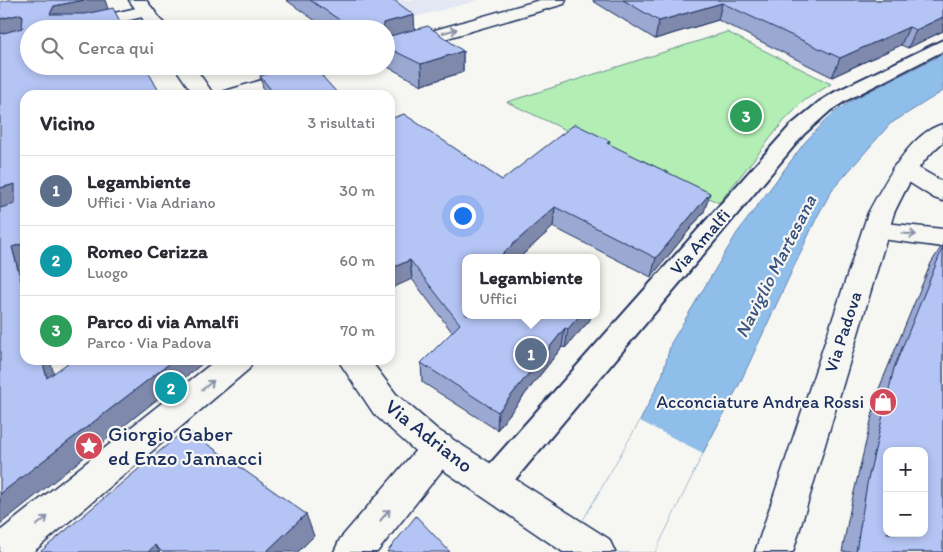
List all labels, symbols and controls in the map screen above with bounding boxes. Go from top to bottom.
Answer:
search box [20,20,395,75]
one-way arrow [441,26,457,36]
icon: search [38,34,66,62]
text: Cerca qui [78,36,154,59]
pin: 3 [730,97,762,135]
text: Vicino [40,110,95,135]
text: 3 risultati [307,113,375,132]
text: Legambiente [87,170,191,193]
text: 1 [52,181,60,200]
text: 30 m [339,181,375,200]
water label: Naviglio Martesana [730,191,822,341]
text: Uffici · Via Adriano [87,193,216,212]
your location [450,203,476,229]
street label: Via Amalfi [665,204,735,280]
one-way arrow [901,230,917,239]
text: Romeo Cerizza [87,240,208,263]
text: 2 [52,251,60,270]
text: 60 m [340,251,375,270]
popup [462,254,600,319]
text: Luogo [87,263,128,282]
text: Legambiente [479,266,583,289]
street label: Via Padova [820,288,866,375]
text: Uffici [479,289,517,308]
text: Parco di via Amalfi [87,310,239,333]
text: 3 [52,321,60,340]
text: 70 m [340,321,375,340]
text: Parco · Via Padova [87,333,212,352]
pin: 1 [515,335,547,373]
pin: 2 [155,369,187,407]
one-way arrow [201,379,214,390]
shop icon: Acconciature Andrea Rossi [868,387,898,417]
place label: Acconciature Andrea Rossi [656,391,864,413]
street label: Via Adriano [380,394,478,478]
place label: Giorgio Gaber ed Enzo Jannacci [108,421,263,470]
place icon: Giorgio Gaber ed Enzo Jannacci [74,431,104,461]
map controls [883,447,928,537]
button: + [883,447,928,492]
button: − [883,492,928,537]
one-way arrow [379,509,390,522]
one-way arrow [35,516,48,527]

